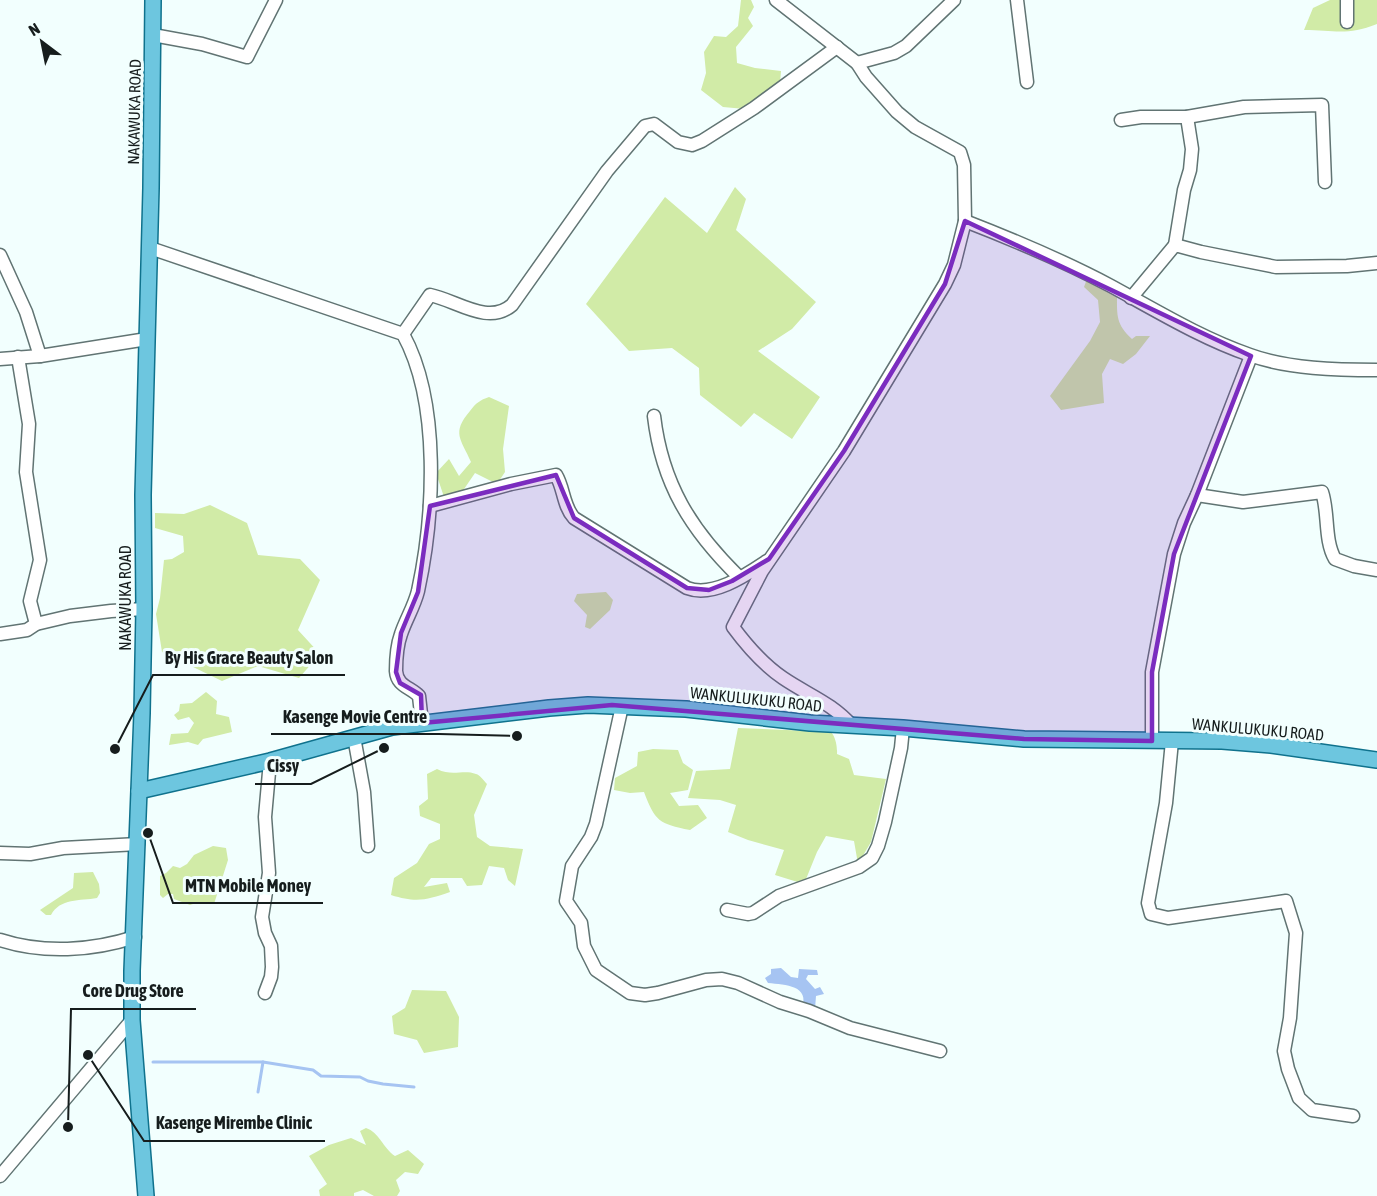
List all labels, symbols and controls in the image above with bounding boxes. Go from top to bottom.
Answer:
north arrow [12,12,72,72]
text: N [25,19,43,39]
street label: NAKAWUKA ROAD [124,59,144,165]
street label: NAKAWUKA ROAD [116,545,134,651]
callout: By His Grace Beauty Salon [153,639,345,675]
text: By His Grace Beauty Salon [165,647,334,668]
street label: WANKULUKUKU ROAD [689,683,823,715]
callout: Kasenge Movie Centre [271,698,439,734]
text: Kasenge Movie Centre [283,706,427,727]
street label: WANKULUKUKU ROAD [1191,714,1325,744]
callout: Cissy [255,748,311,784]
text: Cissy [267,755,300,776]
callout: MTN Mobile Money [173,867,323,903]
text: MTN Mobile Money [185,875,312,896]
callout: Core Drug Store [71,973,196,1009]
text: Core Drug Store [82,980,184,1001]
callout: Kasenge Mirembe Clinic [144,1105,325,1141]
text: Kasenge Mirembe Clinic [156,1112,313,1133]

